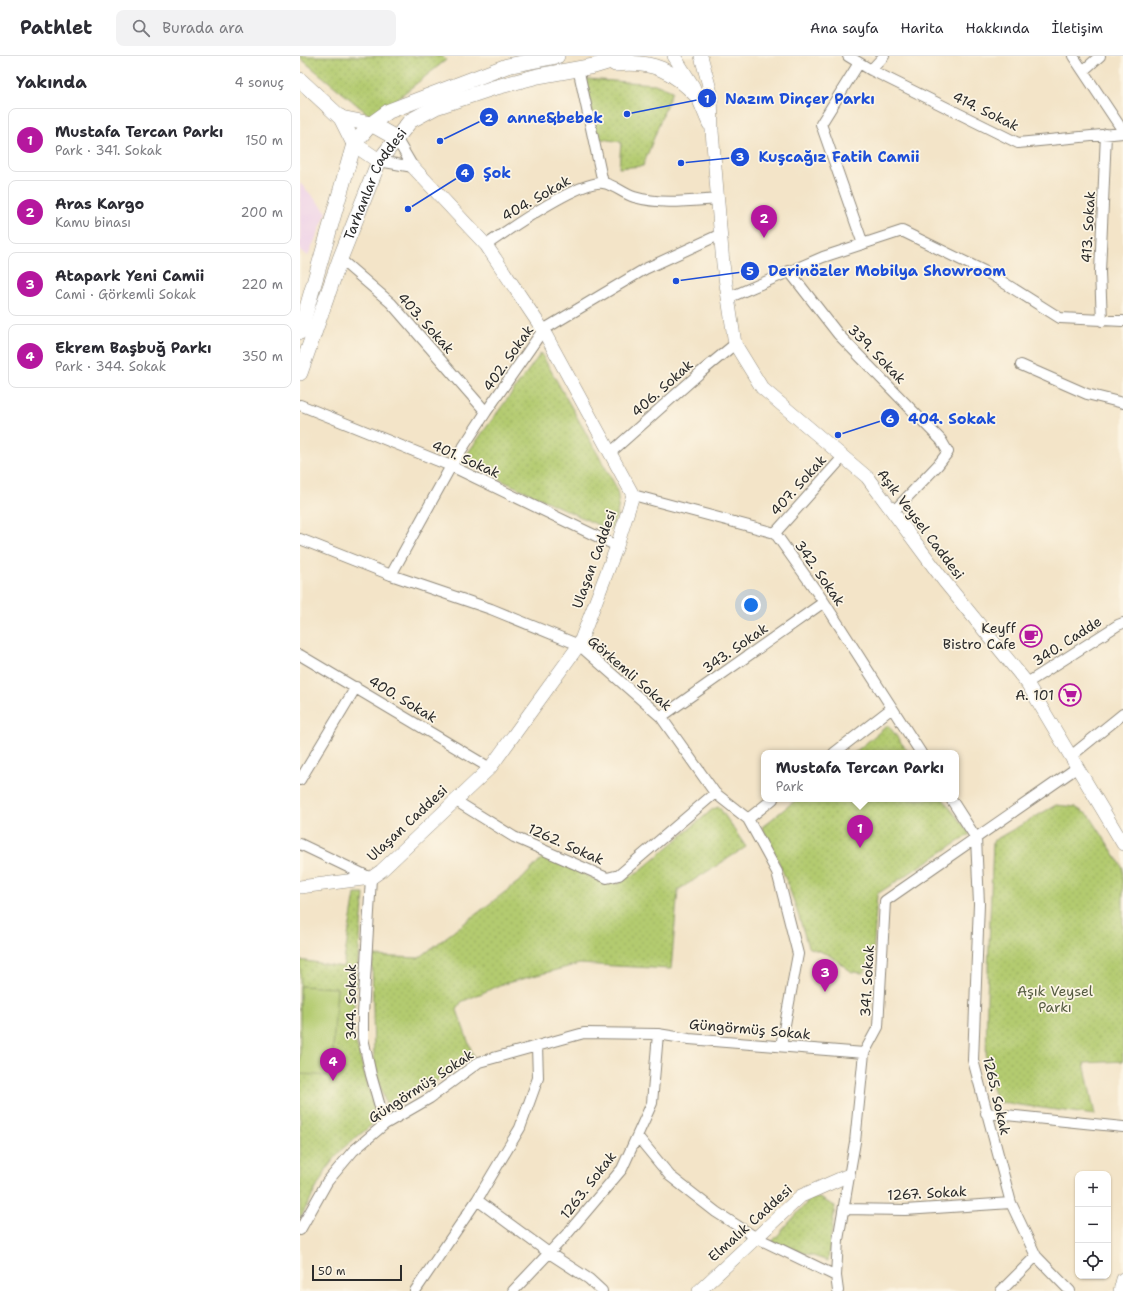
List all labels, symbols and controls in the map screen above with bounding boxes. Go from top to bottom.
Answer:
search box [116,10,396,46]
text: Pathlet [20,15,92,40]
icon: search [130,17,152,39]
text: Burada ara [162,18,244,38]
text: Ana sayfa [810,19,878,37]
text: Harita [900,19,943,37]
text: Hakkında [965,19,1029,37]
text: İletişim [1051,19,1103,37]
text: Yakında [16,71,87,93]
text: 4 sonuç [235,74,284,91]
callout: Nazım Dinçer Parkı [697,85,883,112]
street label: 414. Sokak [950,87,1022,135]
text: Nazım Dinçer Parkı [725,89,875,109]
text: 1 [704,91,710,107]
callout: anne&bebek [479,104,611,131]
text: anne&bebek [507,108,603,128]
text: 2 [485,110,494,126]
text: Mustafa Tercan Parkı [55,122,223,142]
street label: Tarhanlar Caddesi [339,124,411,243]
text: 1 [27,132,33,149]
text: 150 m [245,132,283,149]
text: Park · 341. Sokak [55,142,162,159]
callout: Kuşcağız Fatih Camii [730,143,927,170]
text: Kuşcağız Fatih Camii [758,147,920,167]
text: 3 [736,149,744,165]
callout: Şok [455,160,519,187]
text: Şok [483,163,511,183]
text: 4 [461,165,470,181]
street label: 404. Sokak [498,171,574,225]
street label: 413. Sokak [1077,191,1099,263]
text: Aras Kargo [55,194,144,214]
text: 2 [25,204,35,221]
text: 200 m [241,204,283,221]
pin: 2 [751,205,777,238]
text: Kamu binası [55,214,131,231]
callout: Derinözler Mobilya Showroom [740,257,1014,284]
text: Derinözler Mobilya Showroom [768,261,1006,281]
text: 5 [746,263,754,279]
text: Atapark Yeni Camii [55,266,204,286]
text: 3 [25,276,35,293]
text: 220 m [241,276,283,293]
text: Cami · Görkemli Sokak [55,286,196,303]
street label: 403. Sokak [394,289,458,357]
street label: 339. Sokak [844,320,910,388]
street label: 402. Sokak [479,322,537,394]
text: Ekrem Başbuğ Parkı [55,338,212,358]
text: 4 [25,348,35,365]
text: 350 m [242,348,283,365]
street label: 406. Sokak [627,356,697,420]
text: Park · 344. Sokak [55,358,166,375]
callout: 404. Sokak [880,405,1004,432]
text: 404. Sokak [908,409,996,429]
text: 6 [886,411,894,427]
street label: 401. Sokak [429,436,503,482]
street label: 407. Sokak [766,451,830,519]
street label: Aşık Veysel Caddesi [874,465,968,583]
street label: Ulaşan Caddesi [568,507,620,611]
street label: 342. Sokak [791,537,849,609]
your location [741,595,761,615]
street label: 340. Cadde [1029,612,1105,670]
street label: 343. Sokak [699,619,771,677]
place label: Keyff Bistro Cafe [943,619,1017,653]
cafe icon: Keyff Bistro Cafe [1018,623,1044,649]
street label: Görkemli Sokak [584,632,676,714]
street label: 400. Sokak [365,671,441,727]
supermarket icon: A. 101 [1057,682,1083,708]
place label: A. 101 [1015,686,1054,704]
popup [761,750,959,802]
text: Mustafa Tercan Parkı [776,758,944,778]
text: Park [776,778,804,795]
street label: Ulaşan Caddesi [363,781,451,865]
pin: 1 [847,815,873,848]
street label: 1262. Sokak [525,819,607,869]
street label: 341. Sokak [856,945,878,1017]
pin: 3 [812,959,838,992]
street label: 344. Sokak [342,964,360,1040]
park label: Aşık Veysel Parkı [1017,982,1094,1016]
street label: Güngörmüş Sokak [688,1015,812,1043]
street label: Güngörmüş Sokak [365,1045,477,1127]
pin: 4 [320,1048,346,1081]
street label: 1265. Sokak [979,1055,1015,1137]
street label: 1263. Sokak [556,1148,620,1222]
map controls [1075,1171,1111,1279]
button: + [1075,1171,1111,1207]
street label: Elmalık Caddesi [704,1181,796,1265]
street label: 1267. Sokak [887,1182,967,1204]
button: − [1075,1207,1111,1243]
button: locate [1075,1243,1111,1279]
scale bar [312,1263,402,1282]
text: 50 m [318,1264,346,1279]

